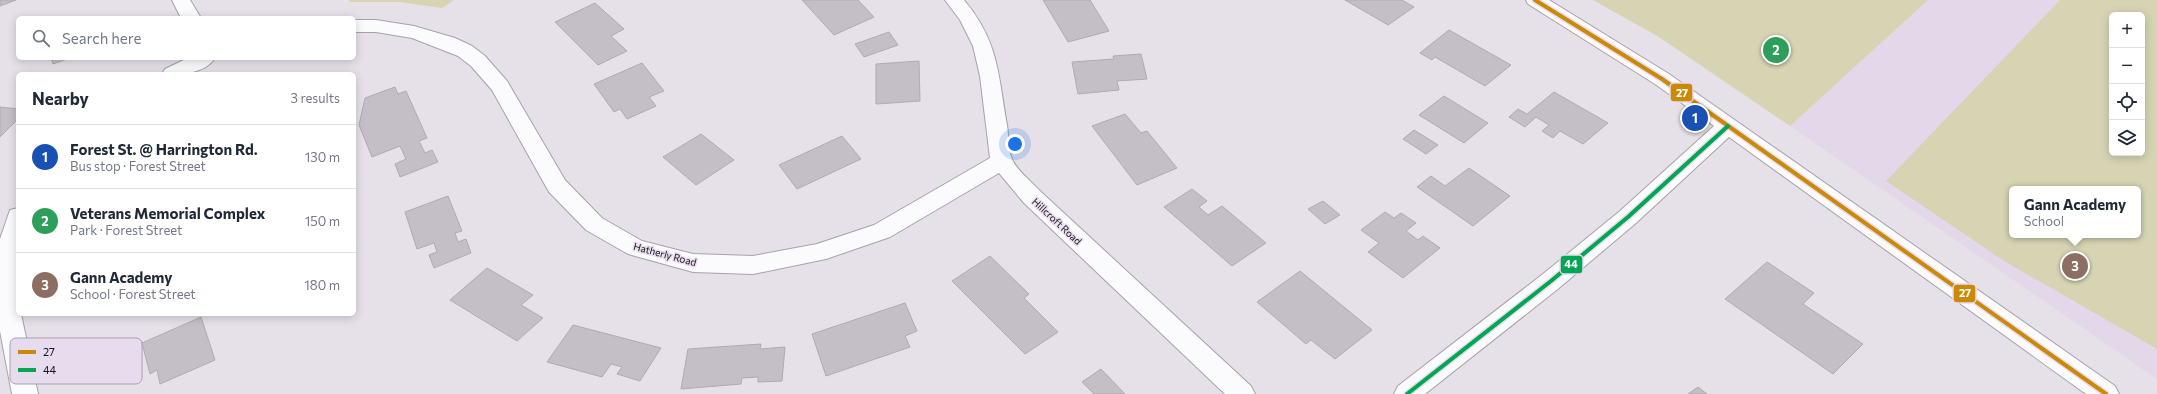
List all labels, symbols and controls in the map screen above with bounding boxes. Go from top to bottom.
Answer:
map controls [2109,12,2145,156]
button: + [2109,12,2145,48]
search box [16,16,356,60]
icon: search [30,27,52,49]
text: Search here [62,29,141,47]
pin: 2 [1763,35,1789,65]
button: − [2109,48,2145,84]
line badge: 27 [1670,83,1693,102]
button: locate [2109,84,2145,120]
text: 27 [1676,86,1688,99]
text: Nearby [32,88,89,109]
text: 3 results [291,90,340,106]
pin: 1 [1682,103,1708,133]
button: layers [2109,120,2145,156]
your location [1005,134,1025,154]
text: Forest St. @ Harrington Rd. [70,140,258,158]
text: 1 [42,149,48,165]
text: 130 m [305,149,340,165]
text: Bus stop · Forest Street [70,158,206,174]
popup [2009,186,2141,238]
street label: Hillcroft Road [1030,195,1084,247]
text: Gann Academy [2024,195,2126,213]
text: Veterans Memorial Complex [70,204,265,222]
text: 2 [41,213,49,229]
text: 150 m [305,213,340,229]
text: School [2024,213,2064,229]
text: Park · Forest Street [70,222,182,238]
street label: Hatherly Road [632,240,698,268]
pin: 3 [2062,251,2088,281]
line badge: 44 [1560,255,1583,274]
text: 44 [1564,257,1578,270]
text: Gann Academy [70,268,172,286]
text: 3 [41,277,49,293]
text: 180 m [304,277,340,293]
line badge: 27 [1953,284,1976,303]
text: School · Forest Street [70,286,196,302]
text: 27 [1959,286,1971,299]
legend [10,338,142,384]
text: 27 [43,345,55,358]
text: 44 [43,363,57,376]

